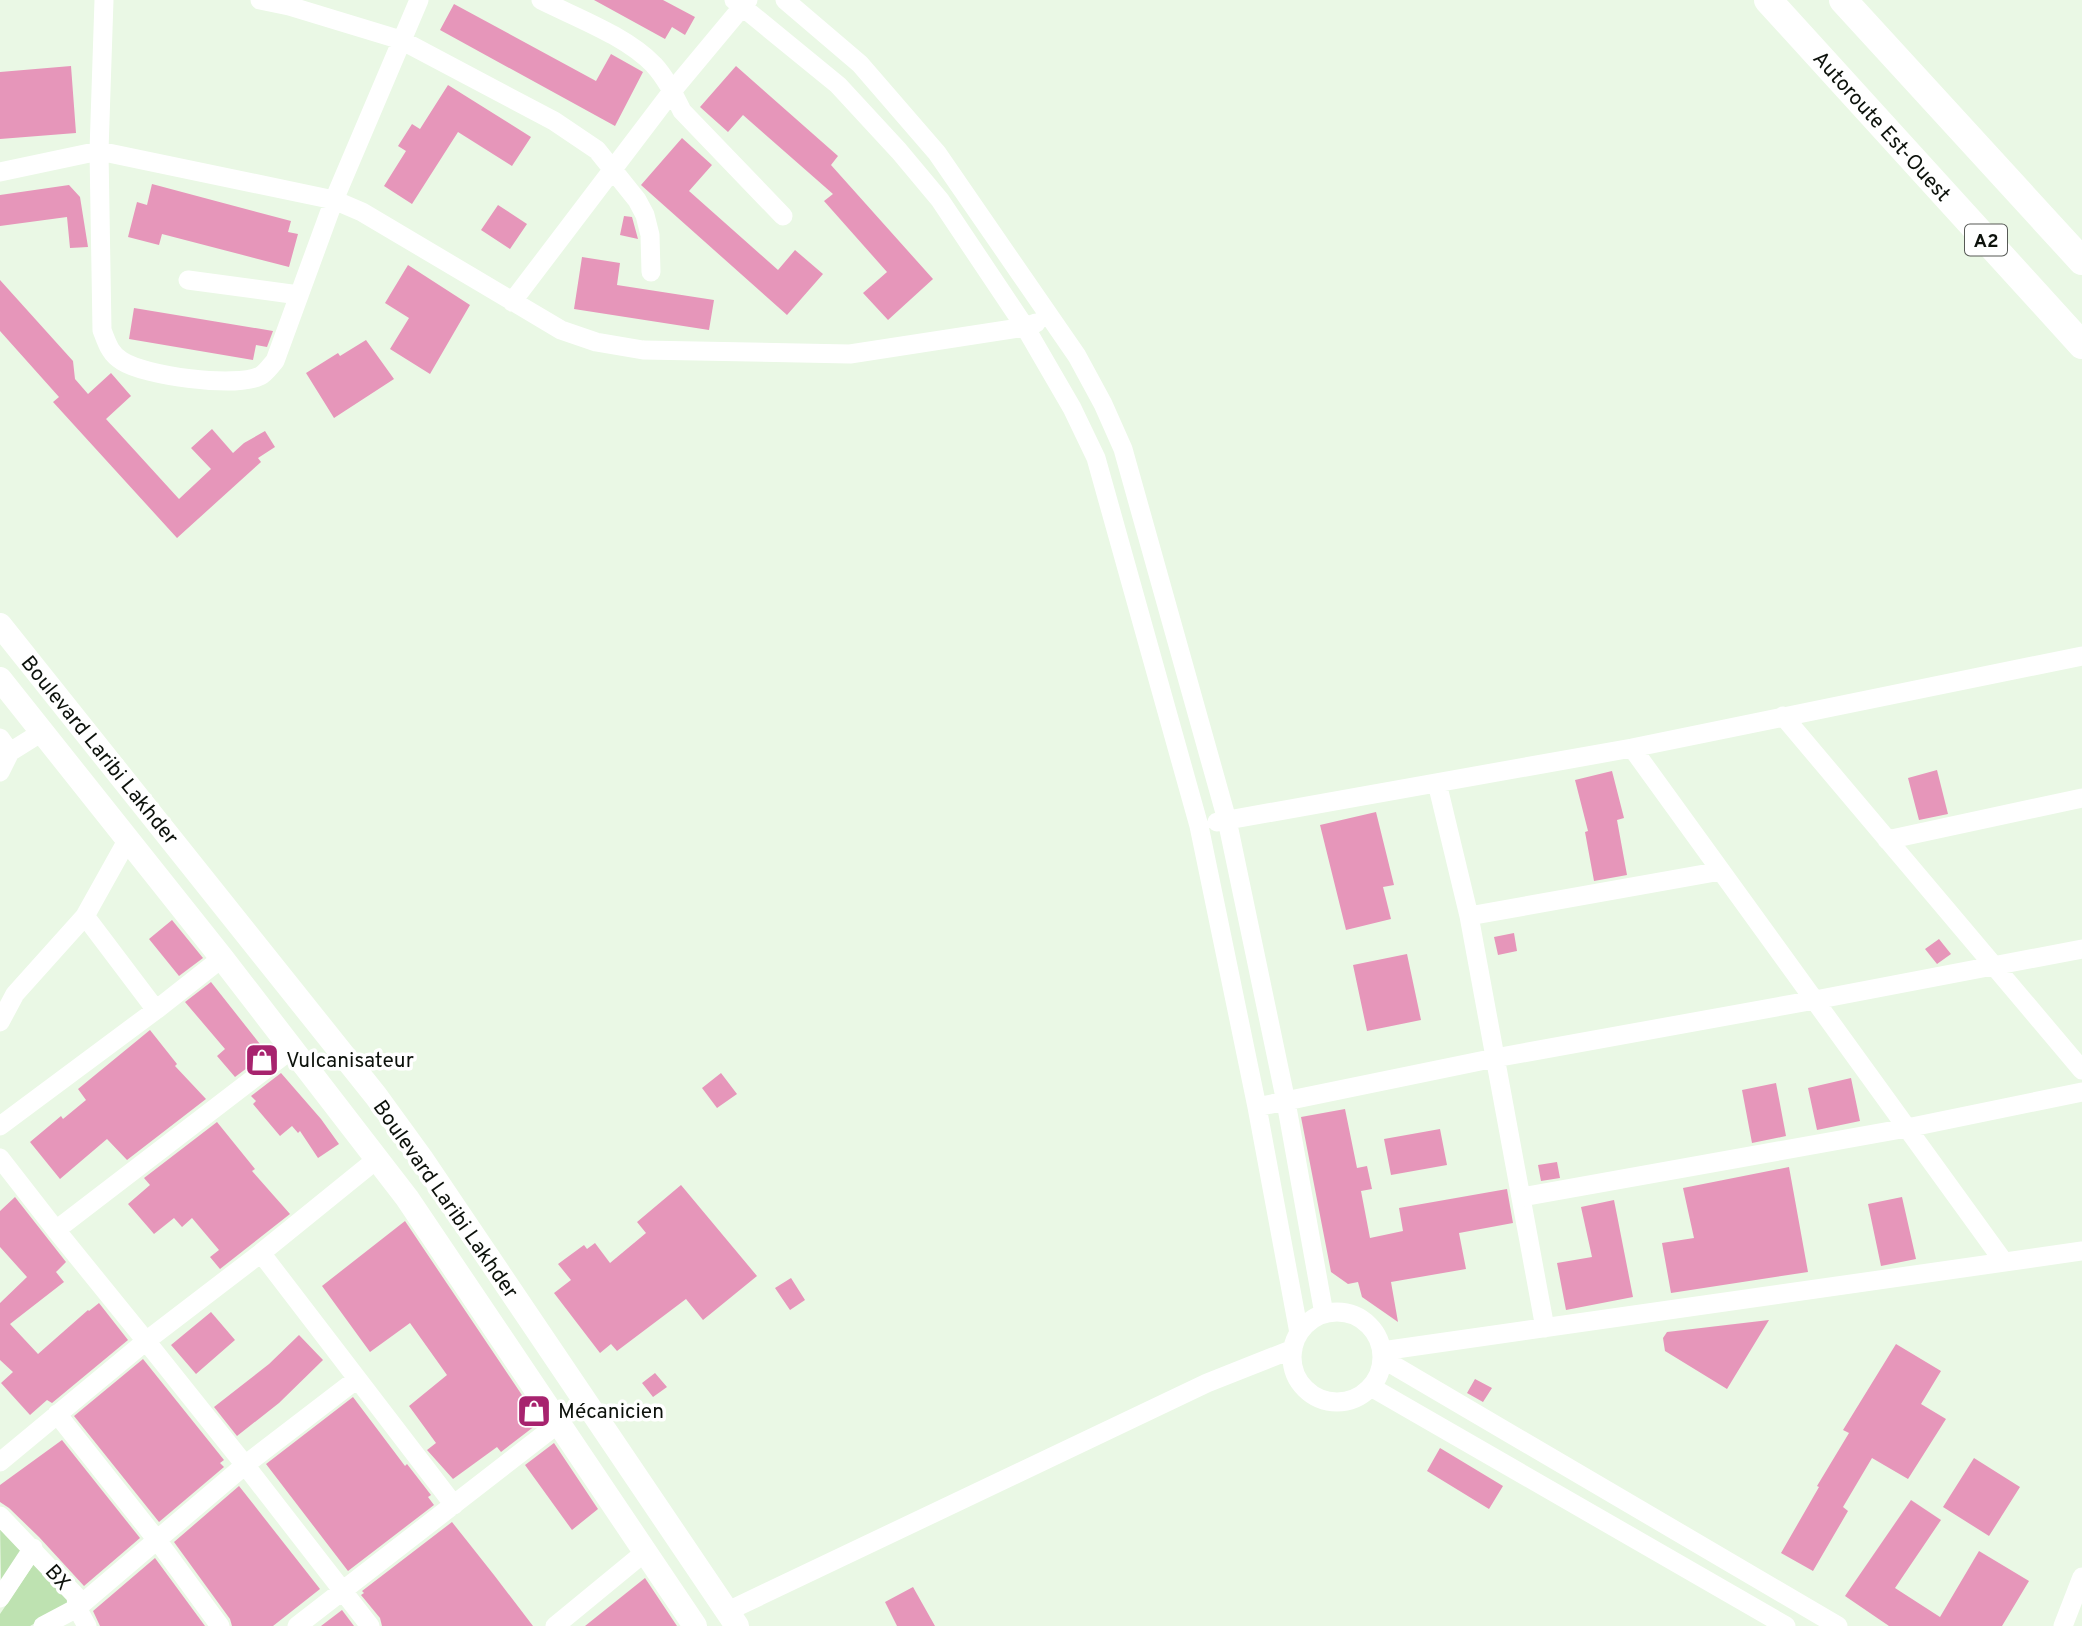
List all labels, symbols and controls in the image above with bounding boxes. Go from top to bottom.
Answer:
street label: Autoroute Est-Ouest [1806,46,1956,208]
road number: A2 [1965,224,2007,256]
street label: Boulevard Laribi Lakhder [14,651,184,851]
shop icon: Vulcanisateur [243,1041,281,1079]
place label: Vulcanisateur [286,1048,414,1075]
street label: Boulevard Laribi Lakhder [366,1095,524,1304]
shop icon: Mécanicien [515,1392,553,1430]
place label: Mécanicien [558,1399,664,1426]
street label: BX [38,1559,76,1597]

